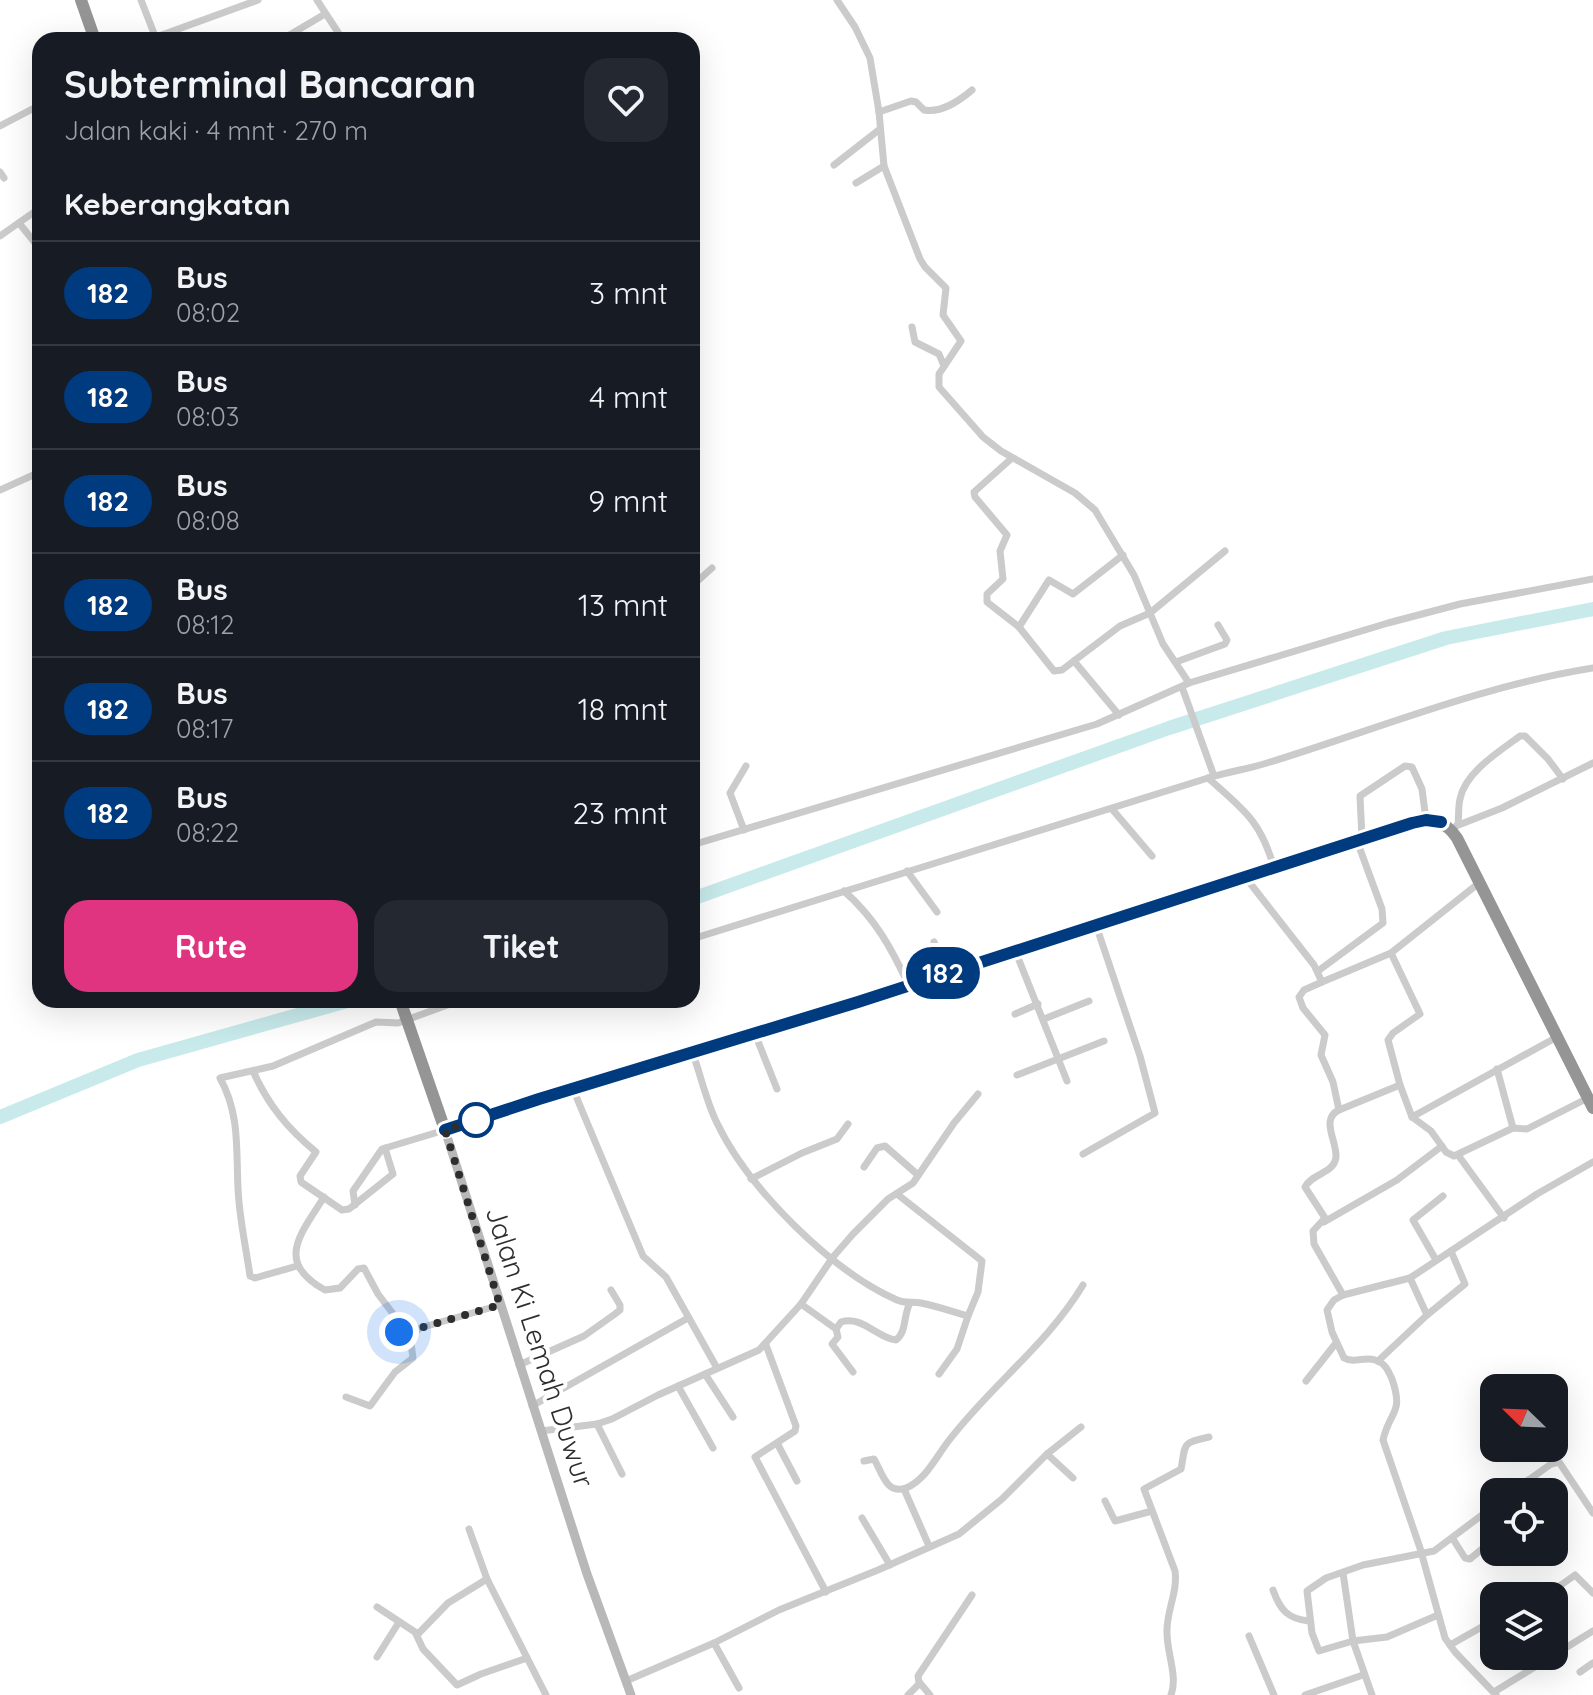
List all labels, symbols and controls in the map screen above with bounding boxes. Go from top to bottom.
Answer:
button: heart [584,58,668,142]
text: Subterminal Bancaran [64,60,476,108]
text: Jalan kaki · 4 mnt · 270 m [64,114,368,147]
text: Keberangkatan [64,185,291,223]
text: Bus [176,258,228,296]
text: 3 mnt [589,274,668,312]
text: 182 [87,275,129,310]
text: 08:02 [176,296,240,329]
text: Bus [176,362,228,400]
text: 4 mnt [589,378,668,416]
text: 182 [87,379,129,414]
text: 08:03 [176,400,239,433]
text: Bus [176,466,228,504]
text: 9 mnt [588,482,668,520]
text: 182 [87,483,129,518]
text: 08:08 [176,504,240,537]
text: Bus [176,570,228,608]
text: 13 mnt [578,586,668,624]
text: 182 [87,587,129,622]
text: 08:12 [176,608,234,641]
text: Bus [176,674,228,712]
text: 18 mnt [578,690,668,728]
text: 182 [87,691,129,726]
text: 08:17 [176,712,233,745]
text: Bus [176,778,228,816]
text: 23 mnt [573,794,668,832]
text: 182 [87,795,129,830]
text: 08:22 [176,816,239,849]
button: Rute [64,900,358,992]
button: Tiket [374,900,668,992]
line badge: 182 [897,947,989,999]
text: 182 [922,955,964,990]
unlabelled marker [459,1103,493,1137]
street label: Jalan Ki Lemah Duwur [479,1202,603,1492]
your location [379,1312,419,1352]
north arrow [1480,1374,1568,1462]
map controls [1480,1374,1568,1670]
button: locate [1480,1478,1568,1566]
button: layers [1480,1582,1568,1670]

